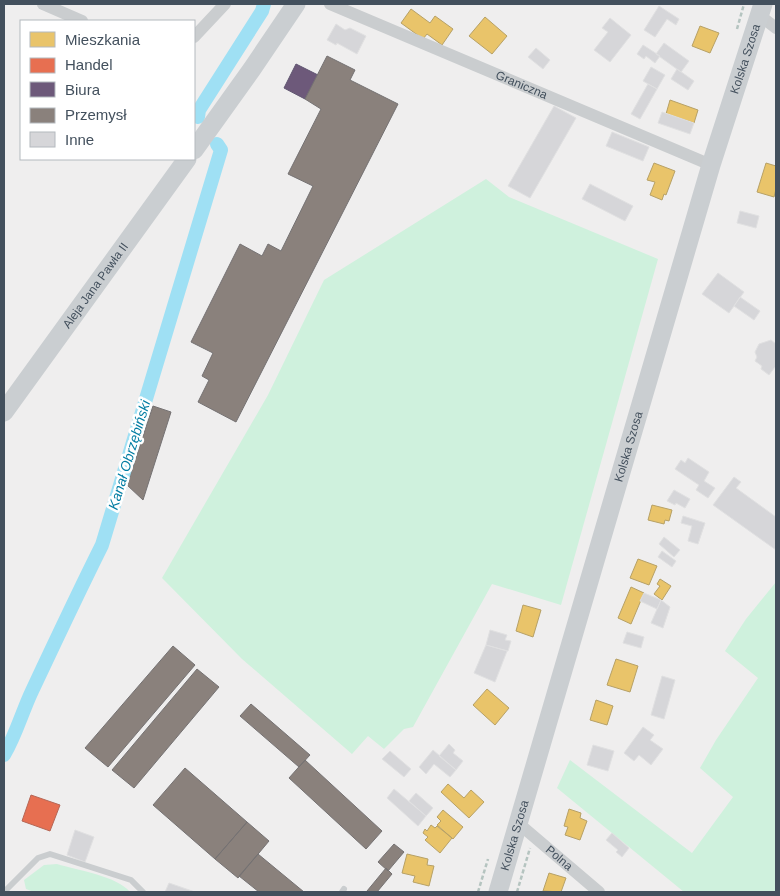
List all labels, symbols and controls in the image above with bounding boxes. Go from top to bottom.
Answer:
legend [20,20,195,160]
street label: Kolska Szosa [727,22,763,96]
text: Mieszkania [65,31,141,48]
text: Handel [65,56,113,73]
street label: Graniczna [494,68,550,102]
text: Biura [65,81,101,98]
text: Przemysł [65,106,127,123]
text: Inne [65,131,94,148]
street label: Aleja Jana Pawła II [60,240,131,331]
water label: Kanał Obrzębiński [105,397,154,512]
street label: Kolska Szosa [612,410,646,484]
street label: Kolska Szosa [498,798,532,872]
street label: Polna [543,843,576,874]

